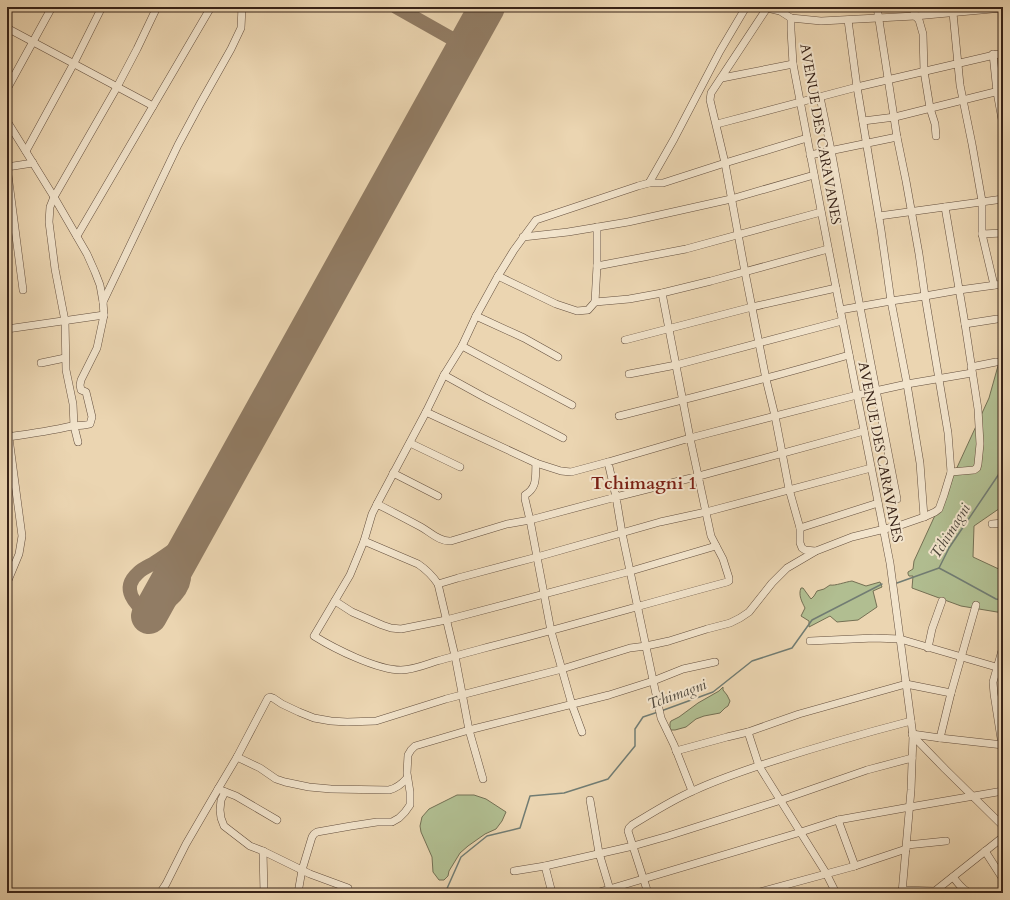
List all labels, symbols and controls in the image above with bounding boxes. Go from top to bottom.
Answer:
street label: AVENUE DES CARAVANES [795,42,846,226]
street label: AVENUE DES CARAVANES [854,360,907,544]
district label: Tchimagni 1 [591,471,697,496]
water label: Tchimagni [925,499,975,562]
water label: Tchimagni [645,674,710,714]

